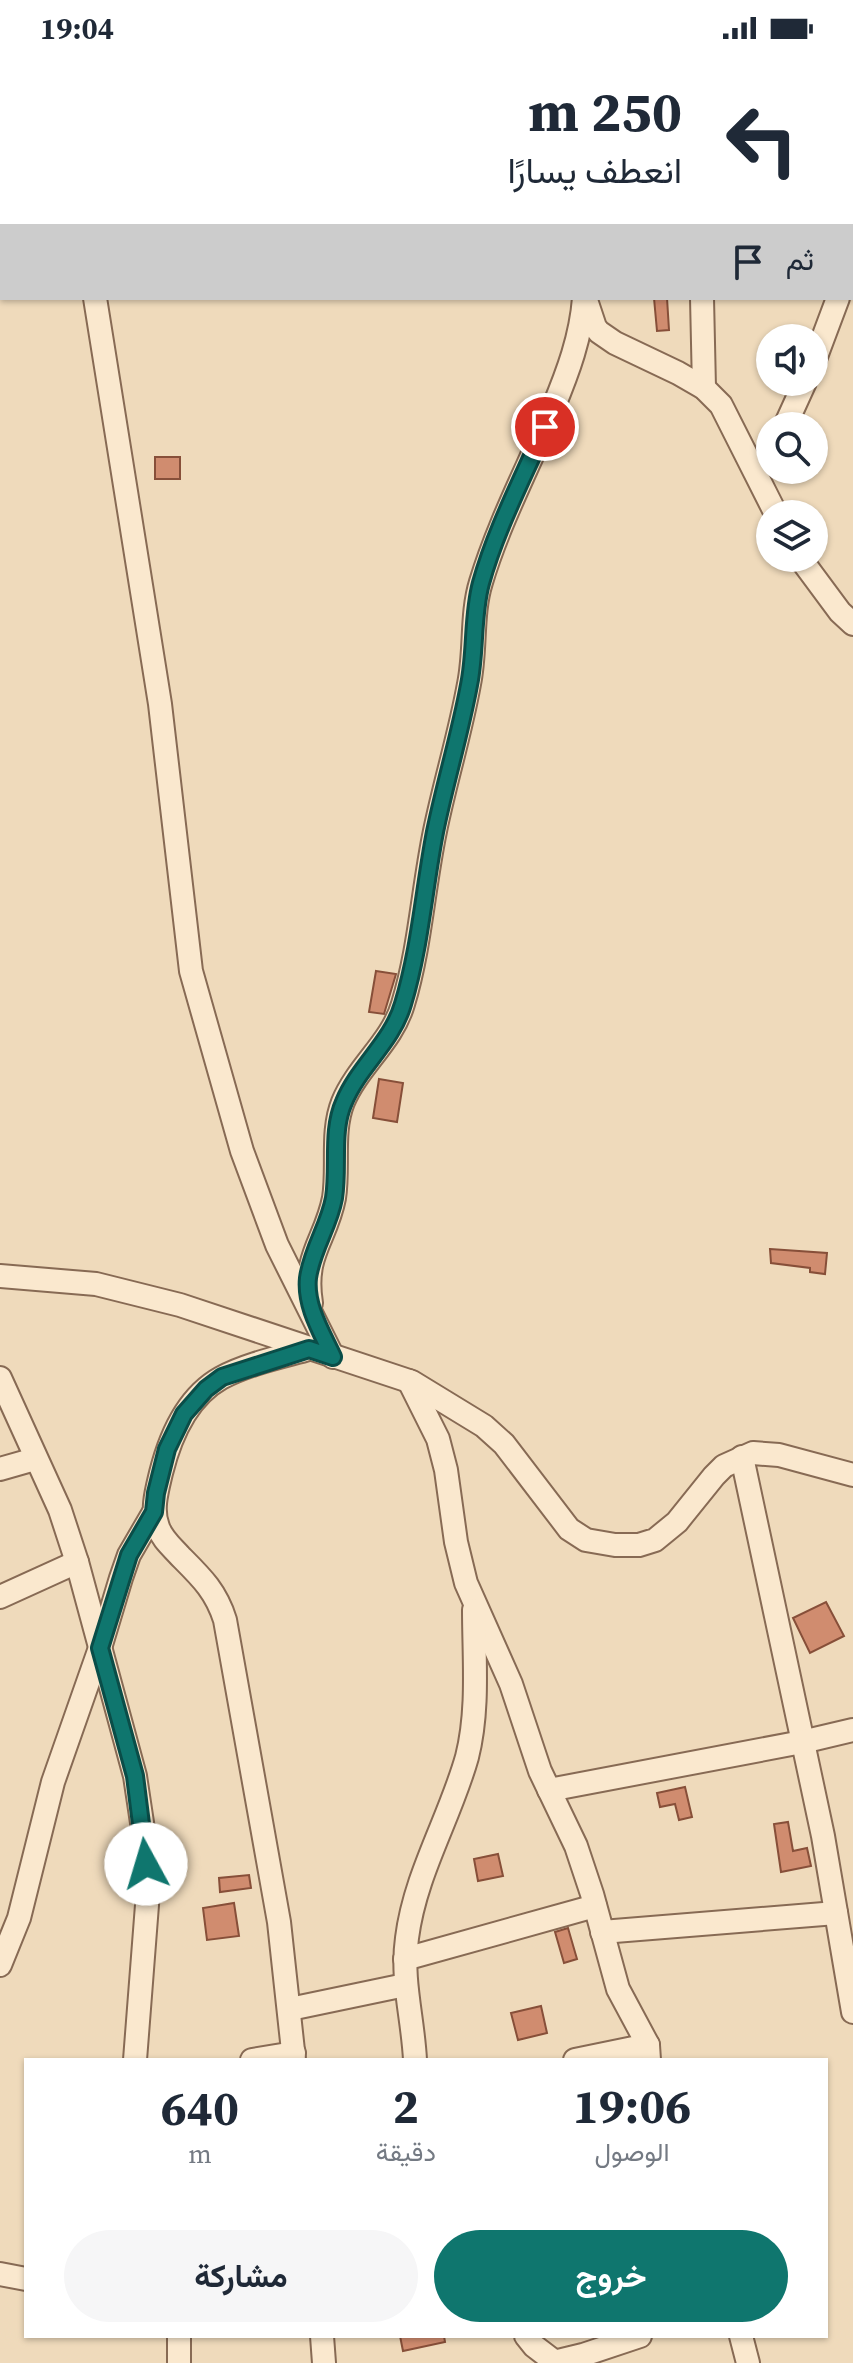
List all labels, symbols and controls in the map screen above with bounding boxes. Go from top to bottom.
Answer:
text: 19:04 [40,8,114,49]
text: 250 m [528,73,682,150]
icon: left [710,88,814,192]
text: انعطف يسارًا [507,146,682,195]
text: ثم [786,239,814,280]
icon: arrive [726,240,770,284]
map controls [756,324,828,572]
button: sound [756,324,828,396]
pin [511,393,579,461]
icon: arrive [523,405,567,449]
button: search [756,412,828,484]
button: layers [756,500,828,572]
position arrow [104,1822,188,1906]
text: 2 [393,2073,419,2139]
text: 19:06 [573,2073,691,2139]
text: 640 [161,2075,239,2141]
text: دقيقة [376,2134,436,2170]
text: الوصول [594,2134,669,2170]
text: m [188,2136,212,2172]
button: مشاركة [64,2230,418,2322]
button: خروج [434,2230,788,2322]

